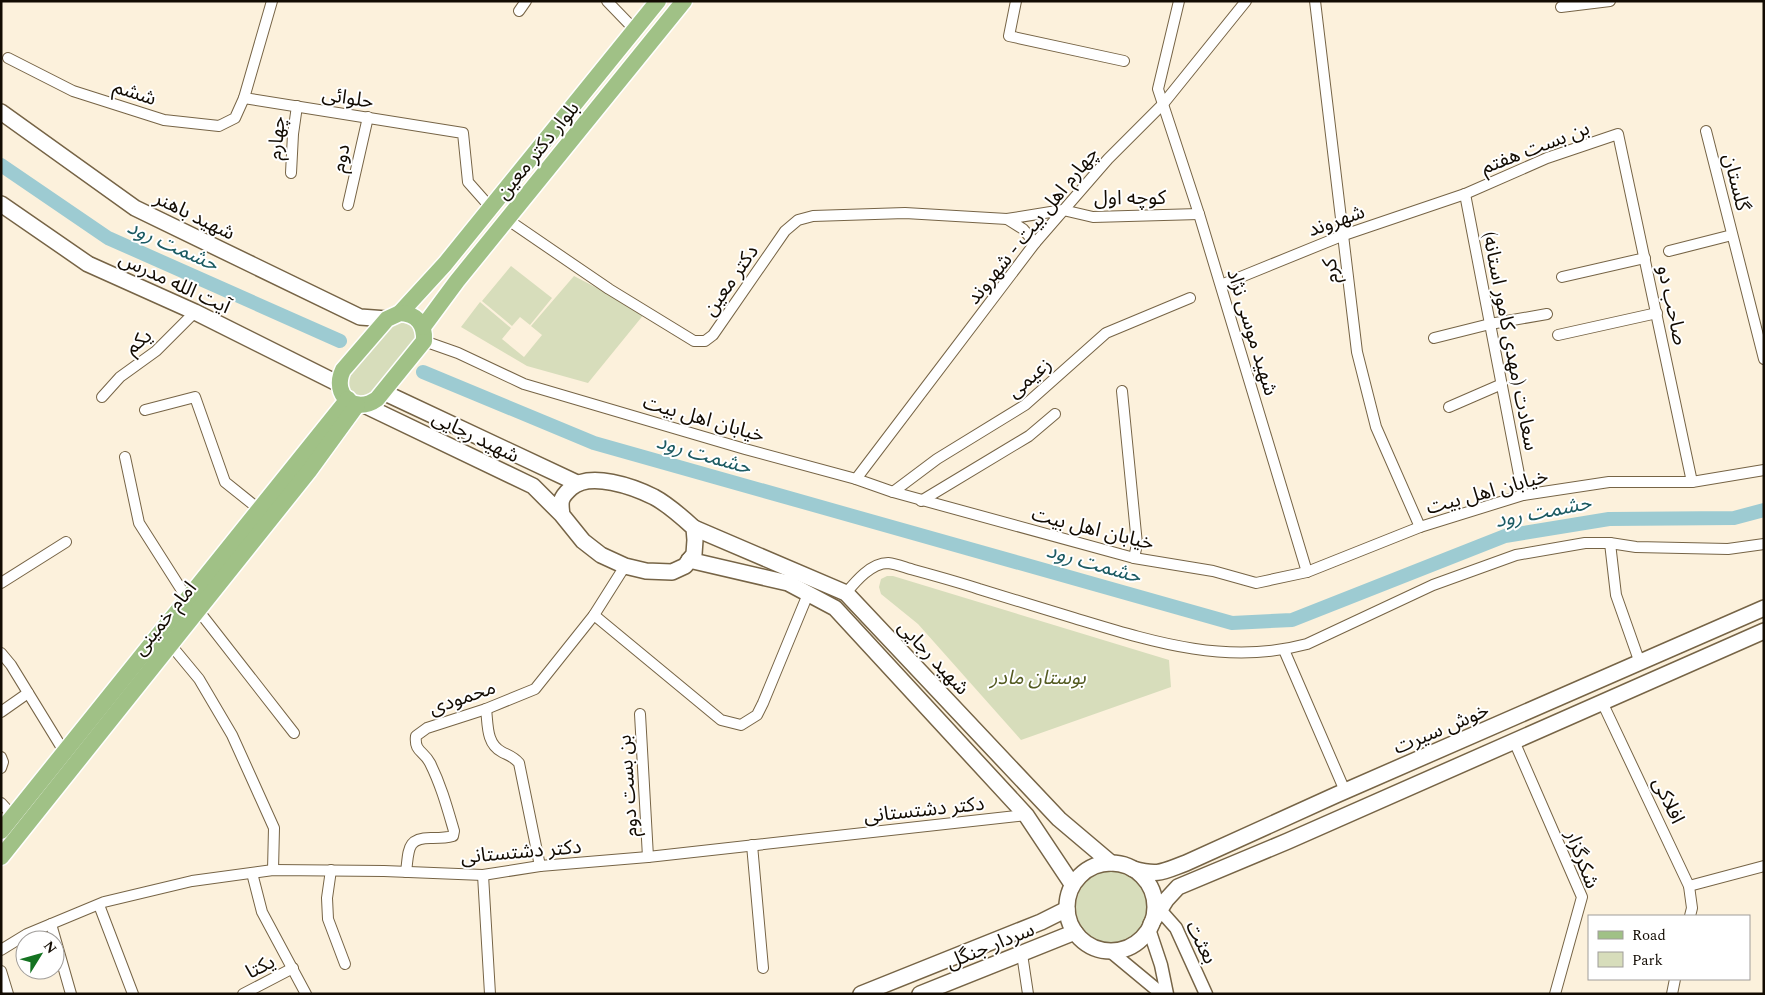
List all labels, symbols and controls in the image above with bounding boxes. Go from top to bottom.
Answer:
street label: ششم [109,72,160,114]
street label: حلوائی [320,79,376,117]
street label: بلوار دکتر معین [489,95,587,206]
street label: بن بست هفتم [1477,113,1594,182]
street label: چهارم [260,115,294,161]
street label: چهارم اهل بیت - شهروند [960,140,1106,311]
street label: دوم [323,141,359,175]
street label: گلستان [1714,150,1758,215]
street label: شهید باهنر [148,183,240,248]
street label: کوچه اول [1094,183,1167,213]
street label: شهروند [1304,197,1369,245]
water label: حشمت رود [122,211,224,281]
street label: سعادت (مهدی کامور استانه) [1474,229,1546,453]
street label: دکتر معین [695,239,766,322]
street label: آیت الله مدرس [114,244,236,322]
street label: کرم [1315,256,1347,285]
street label: صاحب دو [1649,262,1695,348]
street label: شهید موسی نژاد [1218,265,1286,399]
street label: یکم [119,322,159,362]
street label: زعیمی [1001,350,1059,406]
street label: خیابان اهل بیت [639,387,768,451]
street label: شهید رجایی [427,403,524,471]
water label: حشمت رود [652,426,756,484]
street label: خیابان اهل بیت [1423,461,1552,523]
water label: حشمت رود [1492,487,1595,537]
street label: خیابان اهل بیت [1028,499,1157,559]
water label: حشمت رود [1042,535,1146,593]
street label: امام خمینی [125,575,204,662]
street label: شهید رجایی [890,613,976,702]
park label: بوستان مادر [988,663,1086,693]
street label: محمودی [425,673,500,723]
street label: خوش سیرت [1389,695,1494,763]
street label: بن بست دوم [609,734,647,838]
street label: افلاکی [1644,772,1692,829]
street label: دکتر دشتستانی [862,789,986,831]
street label: شکرگزار [1557,825,1607,893]
street label: دکتر دشتستانی [459,832,583,872]
street label: سردار جنگل [942,915,1039,977]
legend [1588,915,1750,980]
street label: بعثت [1178,916,1225,969]
text: Road [1632,924,1666,947]
north arrow [15,930,65,980]
text: N [38,937,62,958]
street label: یکتا [241,947,280,987]
text: Park [1632,949,1663,972]

